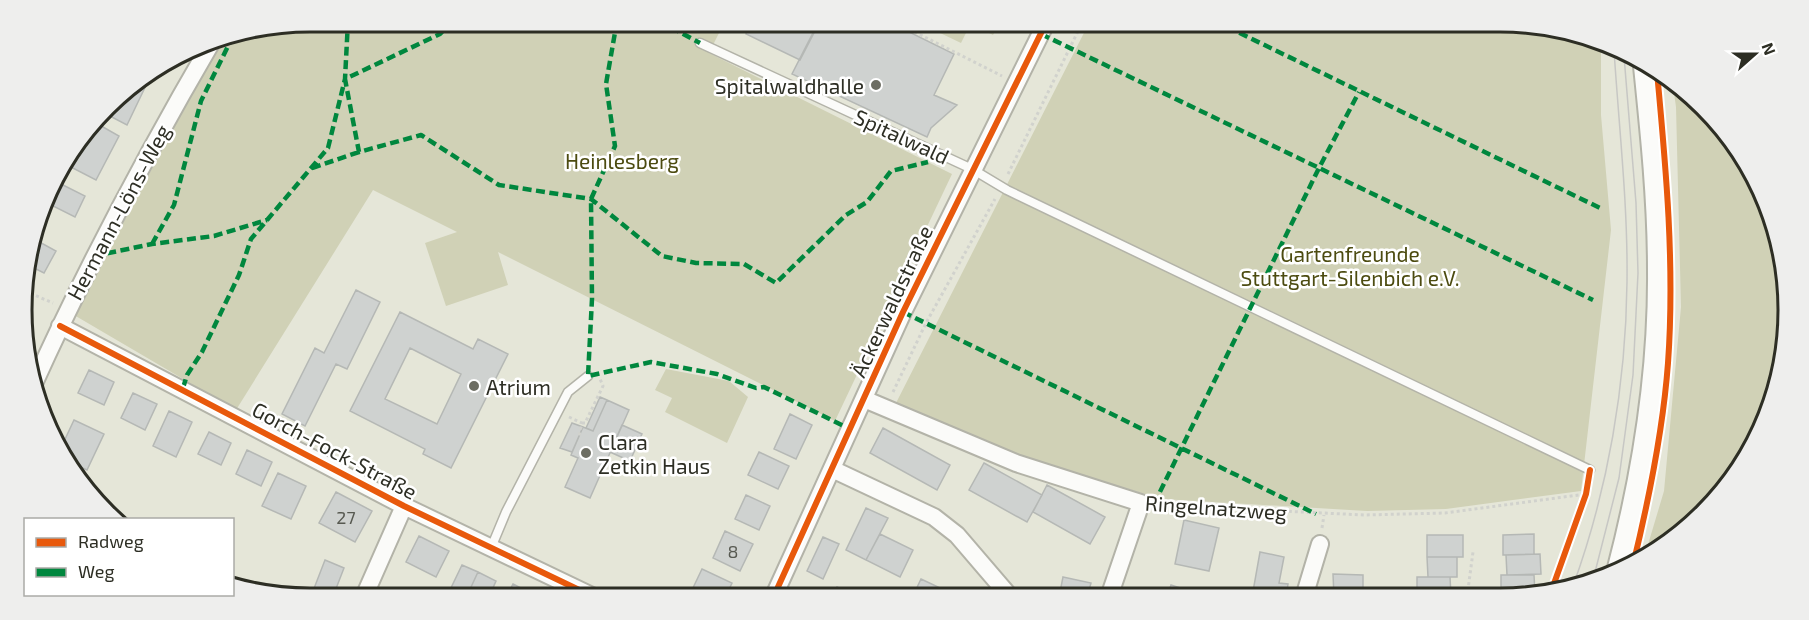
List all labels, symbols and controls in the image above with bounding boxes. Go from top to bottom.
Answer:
north arrow [1725,24,1785,84]
text: N [1759,40,1780,57]
place label: Spitalwaldhalle [715,73,864,98]
marker: Spitalwaldhalle [869,78,883,92]
street label: Spitalwald [851,103,953,169]
street label: Hermann-Löns-Weg [61,120,175,304]
park label: Heinlesberg [565,148,679,173]
street label: Äckerwaldstraße [845,221,937,381]
park label: Gartenfreunde Stuttgart-Silenbich e.V. [1240,241,1460,290]
place label: Atrium [486,374,551,399]
marker: Atrium [467,379,481,393]
street label: Gorch-Fock-Straße [248,396,422,504]
place label: Clara Zetkin Haus [598,429,710,478]
marker: Clara Zetkin Haus [579,446,593,460]
street label: Ringelnatzweg [1144,490,1288,524]
house number: 27 [336,506,356,528]
legend [24,518,234,596]
text: Radweg [78,530,144,552]
house number: 8 [728,540,738,562]
text: Weg [78,560,114,582]

